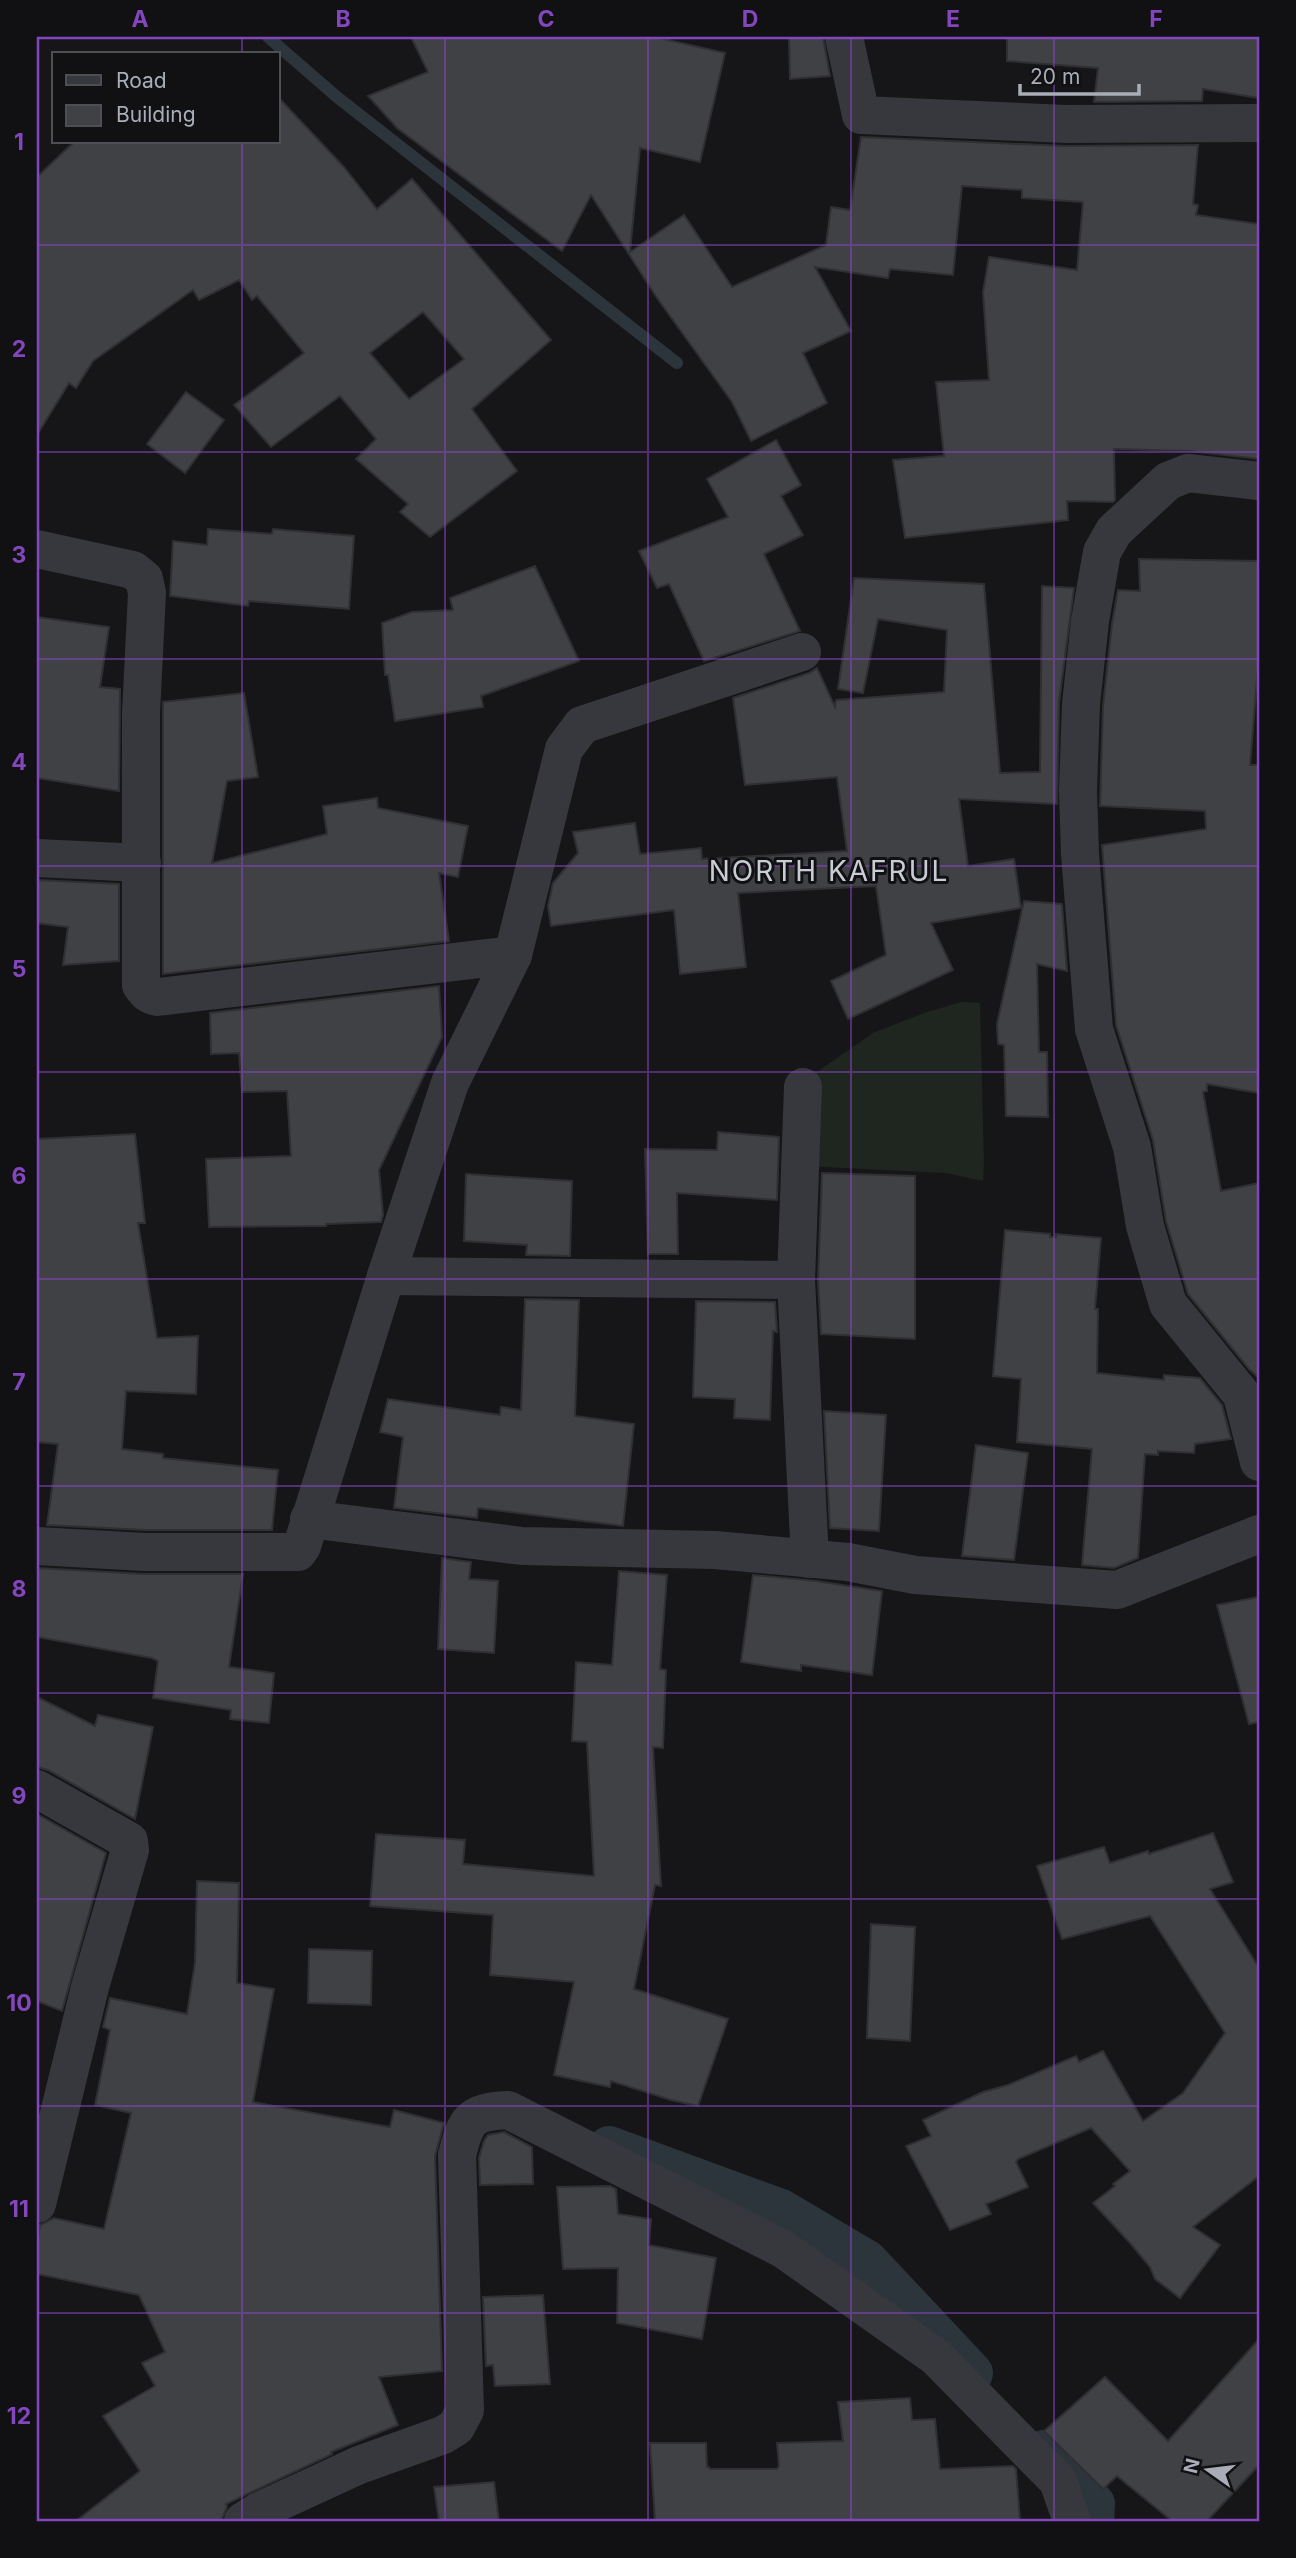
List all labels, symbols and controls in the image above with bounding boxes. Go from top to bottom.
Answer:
text: A [131,5,149,33]
text: B [335,5,351,33]
text: C [537,5,555,33]
text: D [742,5,758,33]
text: E [946,5,960,33]
text: F [1149,5,1163,33]
legend [52,52,280,144]
scale bar [1020,52,1138,96]
text: 20 m [1030,64,1080,89]
text: Road [116,68,167,93]
text: Building [116,102,196,127]
text: 1 [14,128,24,156]
text: 2 [12,335,26,363]
text: 3 [12,541,26,569]
text: 4 [11,748,27,776]
district label: NORTH KAFRUL [709,854,949,888]
text: 5 [12,955,26,983]
text: 6 [12,1162,26,1190]
text: 7 [12,1368,26,1396]
text: 8 [12,1575,26,1603]
text: 9 [12,1782,26,1810]
text: 10 [6,1989,32,2017]
text: 11 [9,2195,29,2223]
text: 12 [7,2402,31,2430]
north arrow [1174,2436,1244,2506]
text: N [1179,2456,1205,2476]

